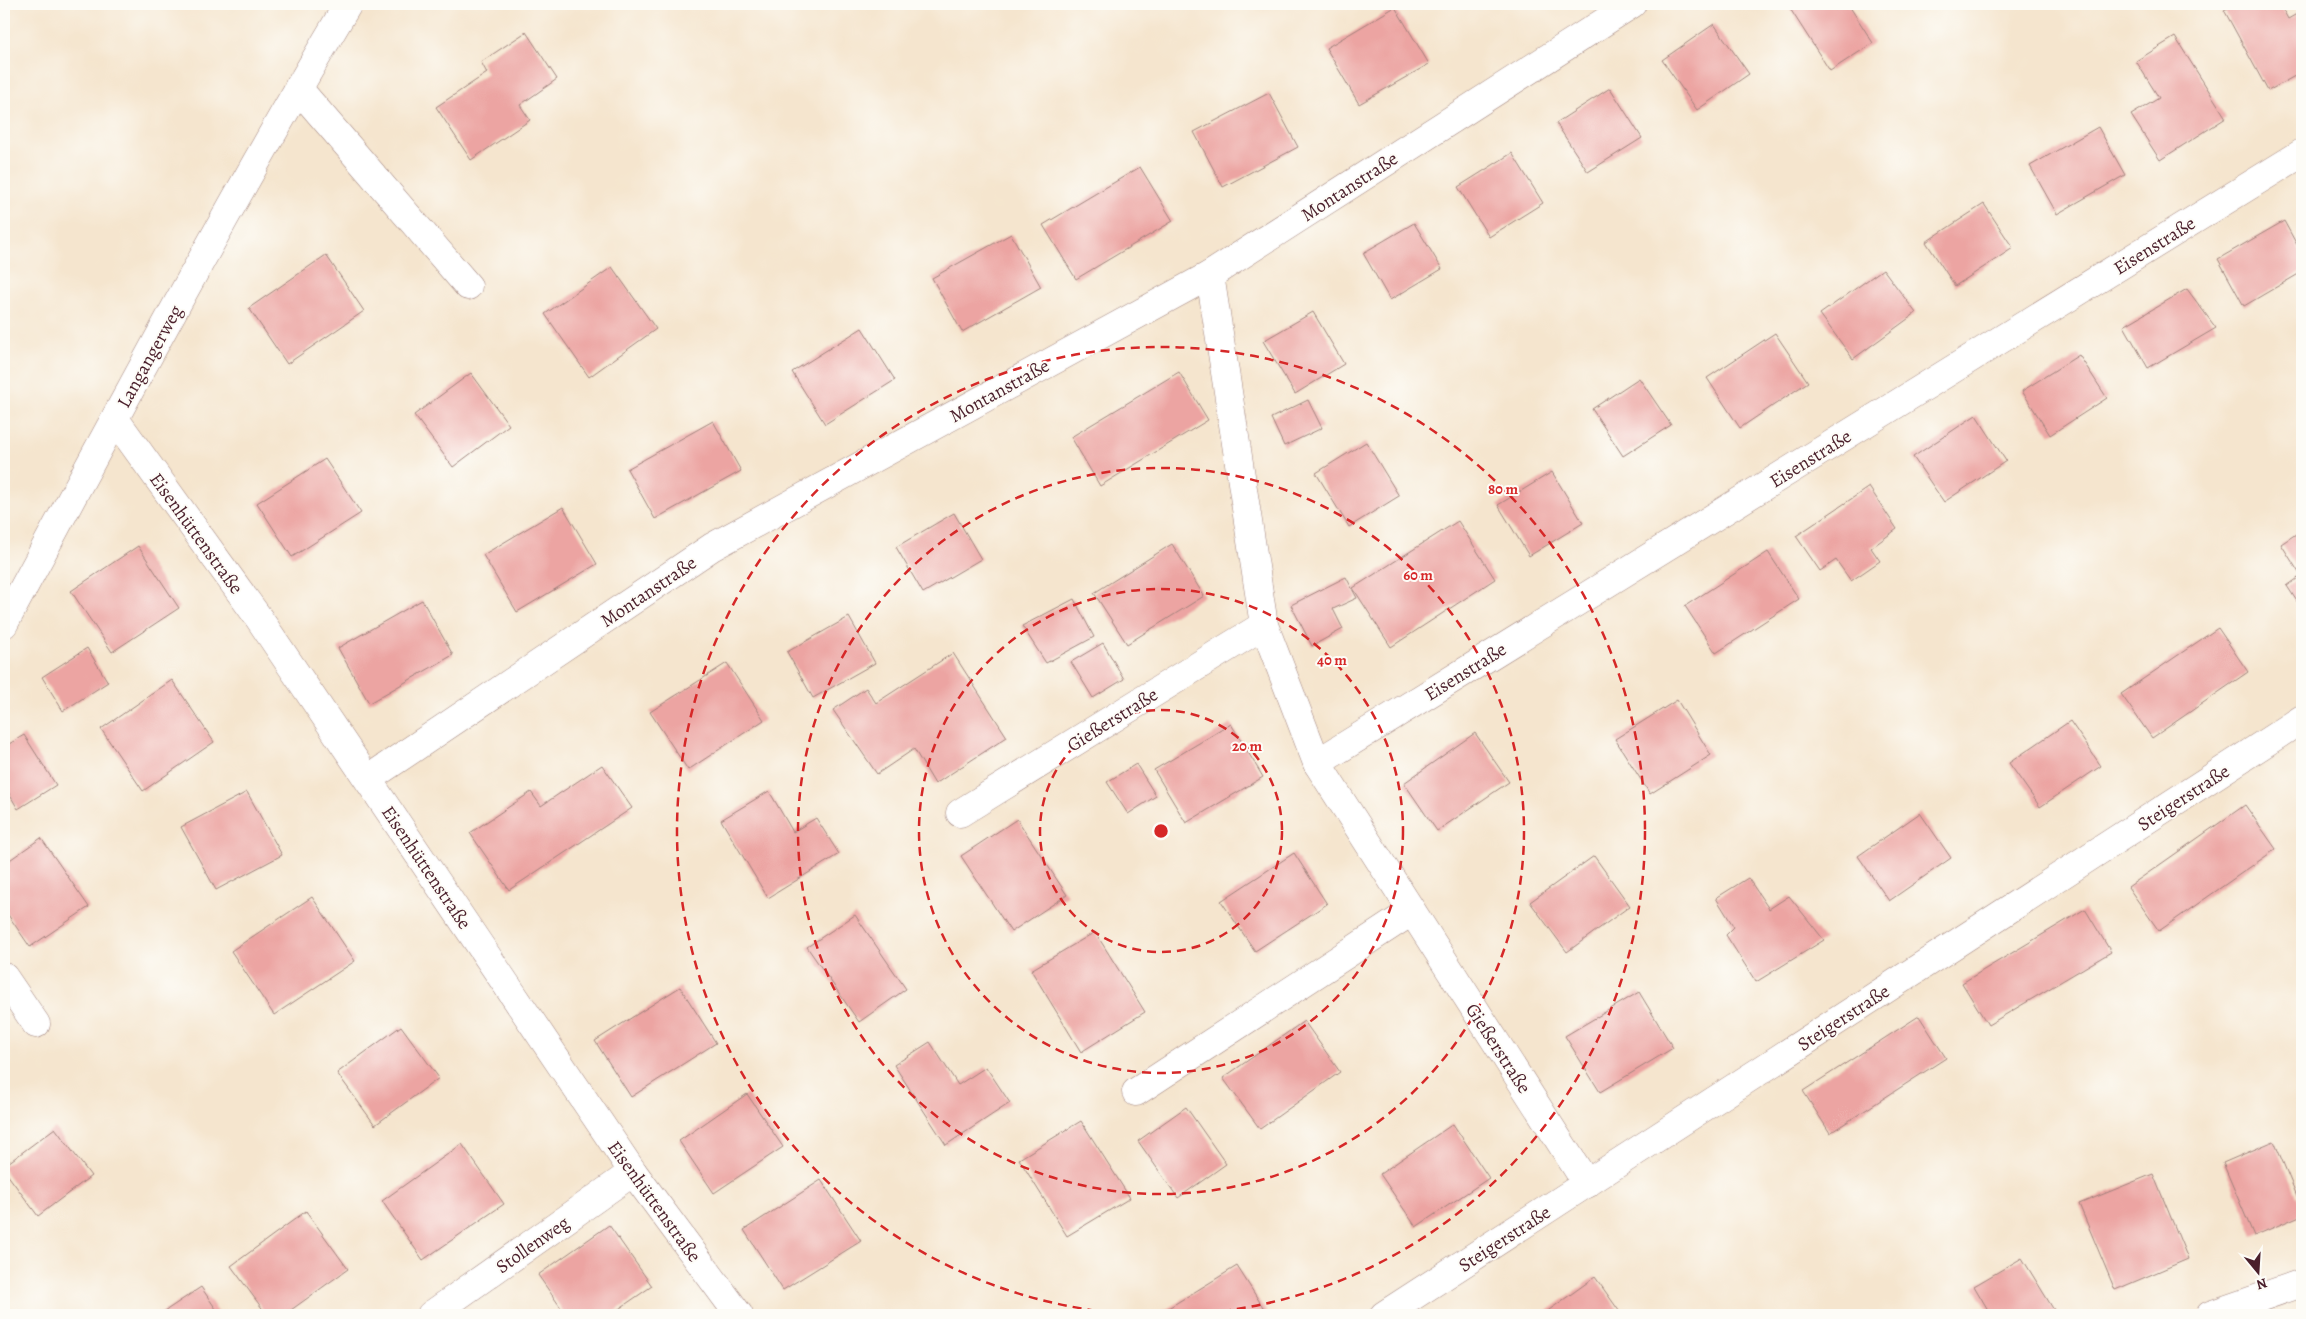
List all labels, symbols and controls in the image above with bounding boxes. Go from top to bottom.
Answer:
street label: Montanstraße [1296,146,1403,228]
street label: Eisenstraße [2109,210,2201,281]
street label: Langangerweg [111,300,189,413]
street label: Montanstraße [945,353,1054,429]
street label: Eisenstraße [1765,423,1857,494]
street label: Eisenhüttenstraße [143,468,249,600]
text: 80 m [1488,479,1518,499]
street label: Montanstraße [595,550,702,634]
text: 60 m [1403,565,1433,585]
street label: Eisenstraße [1420,636,1512,707]
text: 40 m [1317,650,1347,670]
street label: Gießerstraße [1062,682,1163,758]
text: 20 m [1232,736,1262,756]
street label: Steigerstraße [2132,758,2235,837]
street label: Eisenhüttenstraße [375,801,477,935]
centre of rings [1152,822,1170,840]
street label: Steigerstraße [1792,978,1895,1057]
street label: Gießerstraße [1459,998,1537,1099]
street label: Eisenhüttenstraße [601,1136,707,1268]
street label: Steigerstraße [1453,1199,1556,1278]
street label: Stollenweg [490,1210,575,1280]
north arrow [2234,1246,2284,1296]
text: N [2254,1273,2270,1294]

